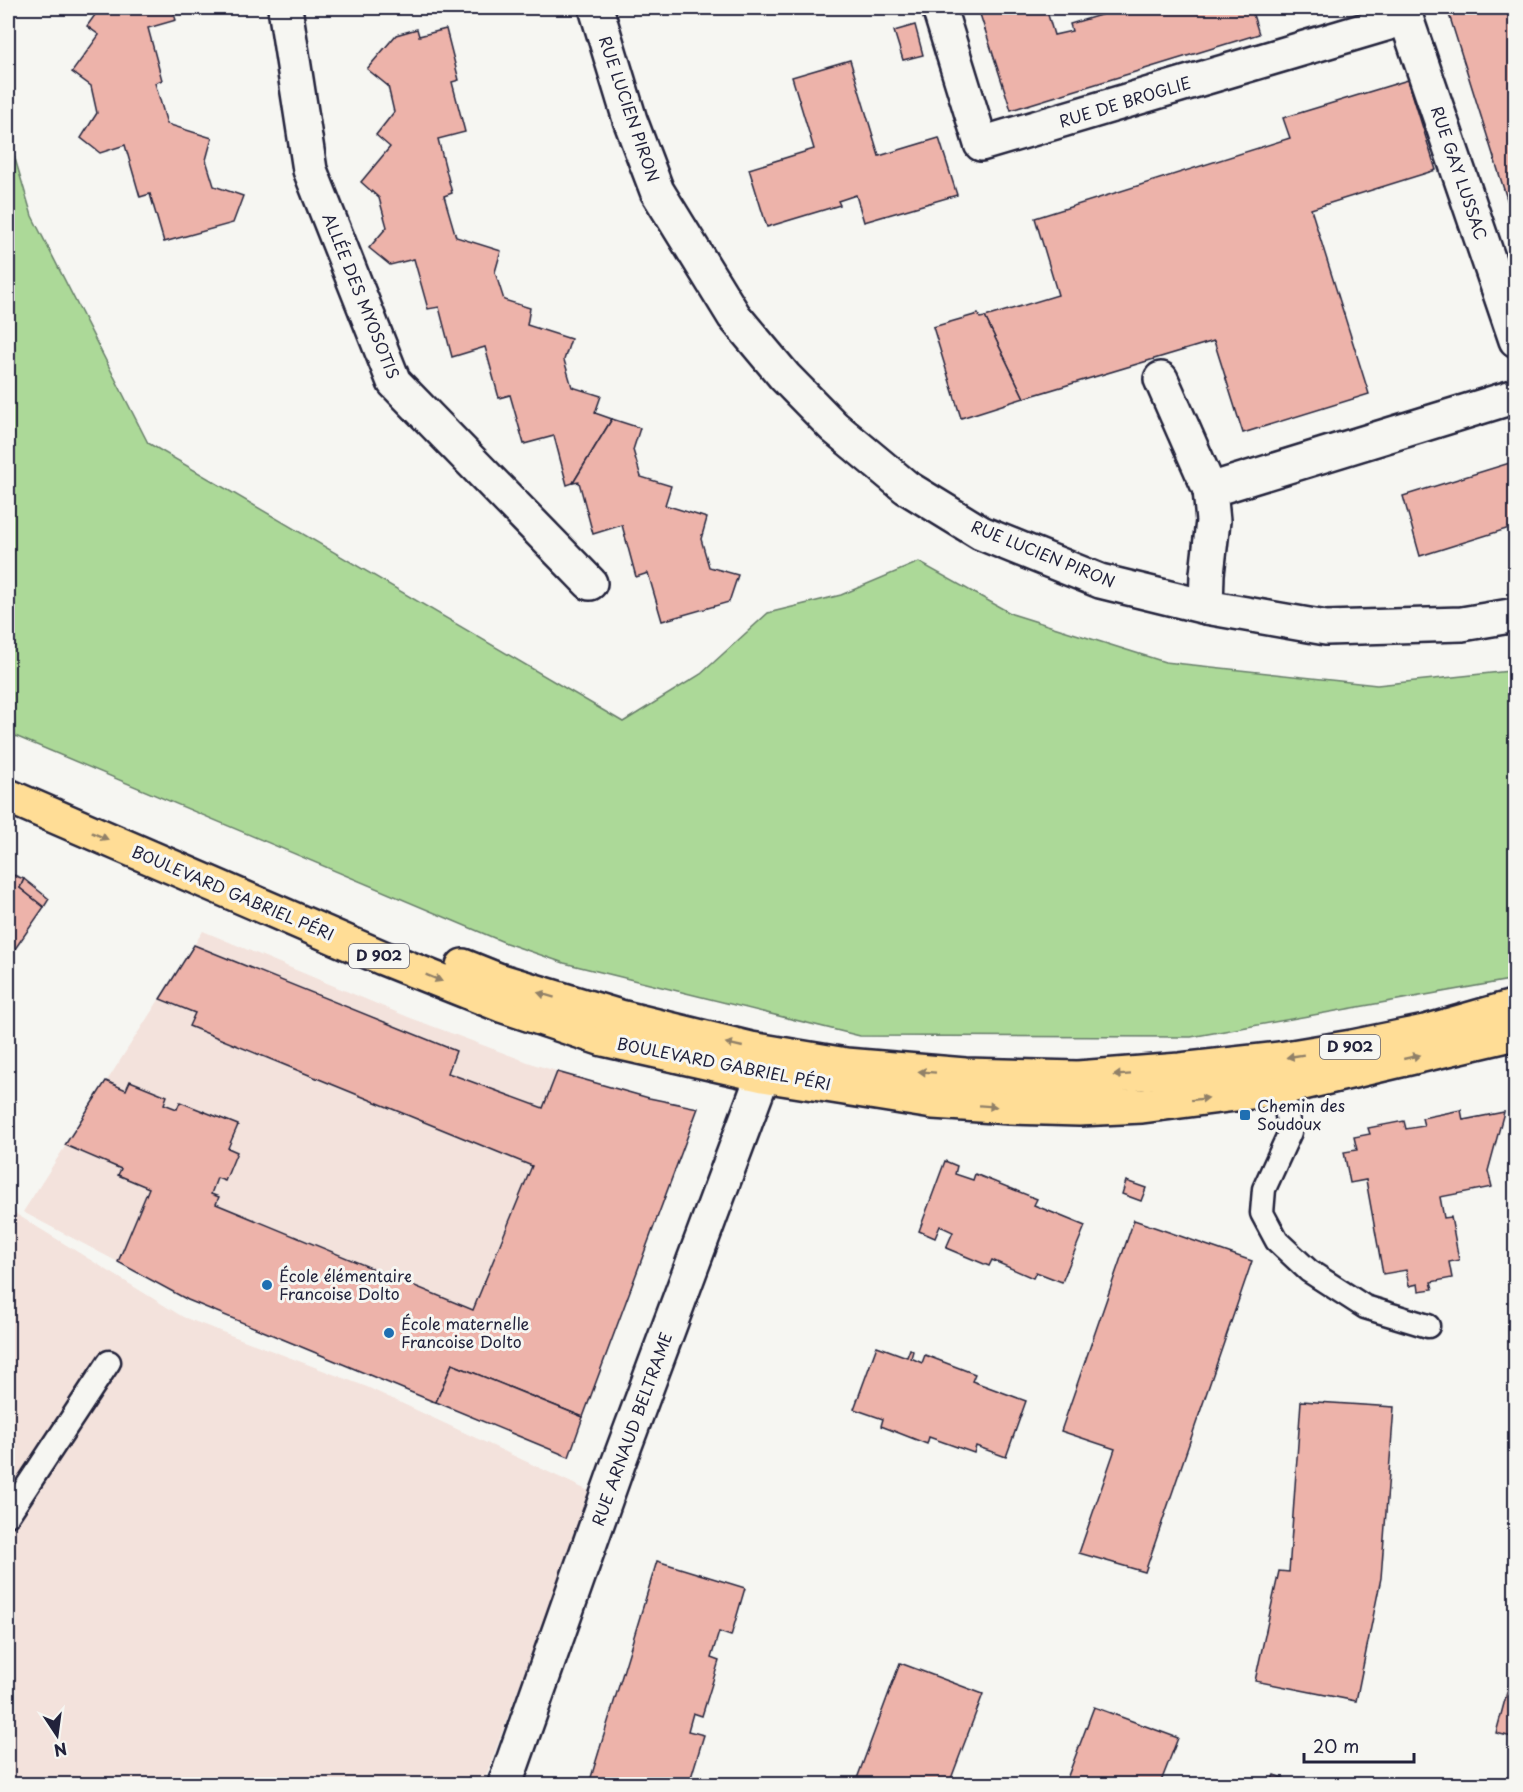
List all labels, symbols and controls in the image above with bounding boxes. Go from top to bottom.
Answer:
street label: RUE LUCIEN PIRON [594,32,666,185]
street label: RUE DE BROGLIE [1056,70,1194,133]
street label: RUE GAY LUSSAC [1426,103,1494,243]
street label: ALLÉE DES MYOSOTIS [318,209,406,382]
street label: RUE LUCIEN PIRON [968,513,1119,593]
one-way arrow [91,832,109,841]
street label: BOULEVARD GABRIEL PÉRI [128,838,338,946]
road number: D 902 [349,944,409,968]
one-way arrow [425,974,443,983]
one-way arrow [537,989,555,999]
street label: BOULEVARD GABRIEL PÉRI [615,1030,833,1096]
road number: D 902 [1320,1035,1380,1059]
one-way arrow [724,1040,743,1049]
one-way arrow [1402,1051,1421,1061]
one-way arrow [1285,1052,1304,1061]
one-way arrow [917,1067,936,1076]
one-way arrow [1112,1070,1131,1079]
place label: Chemin des Soudoux [1257,1093,1345,1135]
one-way arrow [1191,1094,1210,1104]
one-way arrow [978,1101,997,1110]
marker: Chemin des Soudoux [1238,1108,1252,1122]
place label: École élémentaire Francoise Dolto [279,1263,412,1305]
marker: École élémentaire Francoise Dolto [260,1278,274,1292]
place label: École maternelle Francoise Dolto [401,1311,530,1353]
marker: École maternelle Francoise Dolto [382,1326,396,1340]
street label: RUE ARNAUD BELTRAME [585,1328,677,1529]
north arrow [27,1705,87,1765]
scale bar [1304,1726,1414,1764]
text: 20 m [1313,1732,1359,1759]
text: N [52,1737,69,1764]

